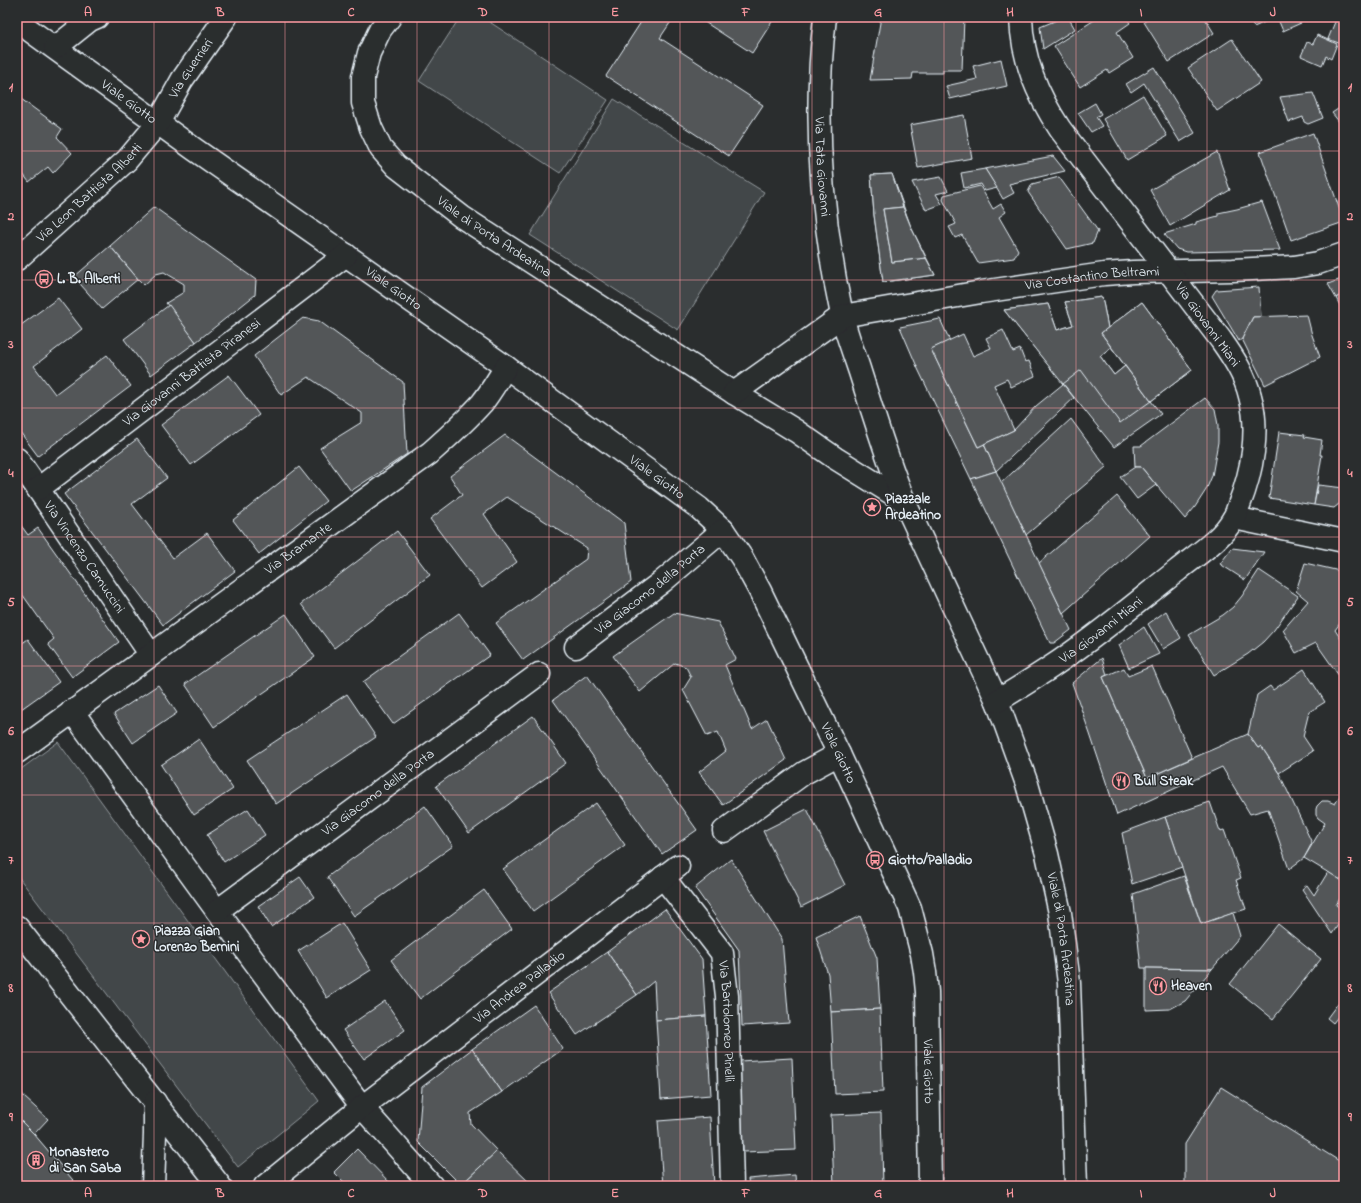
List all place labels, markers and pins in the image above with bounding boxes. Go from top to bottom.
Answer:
bus stop icon: L. B. Alberti [34,269,54,289]
place label: L. B. Alberti [57,269,121,290]
place label: Piazzale Ardeatino [885,489,941,526]
place icon: Piazzale Ardeatino [862,497,882,517]
restaurant icon: Bull Steak [1111,771,1131,791]
place label: Bull Steak [1133,771,1194,792]
bus stop icon: Giotto/Palladio [865,850,885,870]
place label: Giotto/Palladio [888,850,972,871]
place label: Piazza Gian Lorenzo Bernini [154,921,240,958]
place icon: Piazza Gian Lorenzo Bernini [131,929,151,949]
restaurant icon: Heaven [1148,976,1168,996]
place label: Heaven [1171,976,1212,997]
place label: Monastero di San Saba [49,1142,122,1179]
building icon: Monastero di San Saba [26,1150,46,1170]

